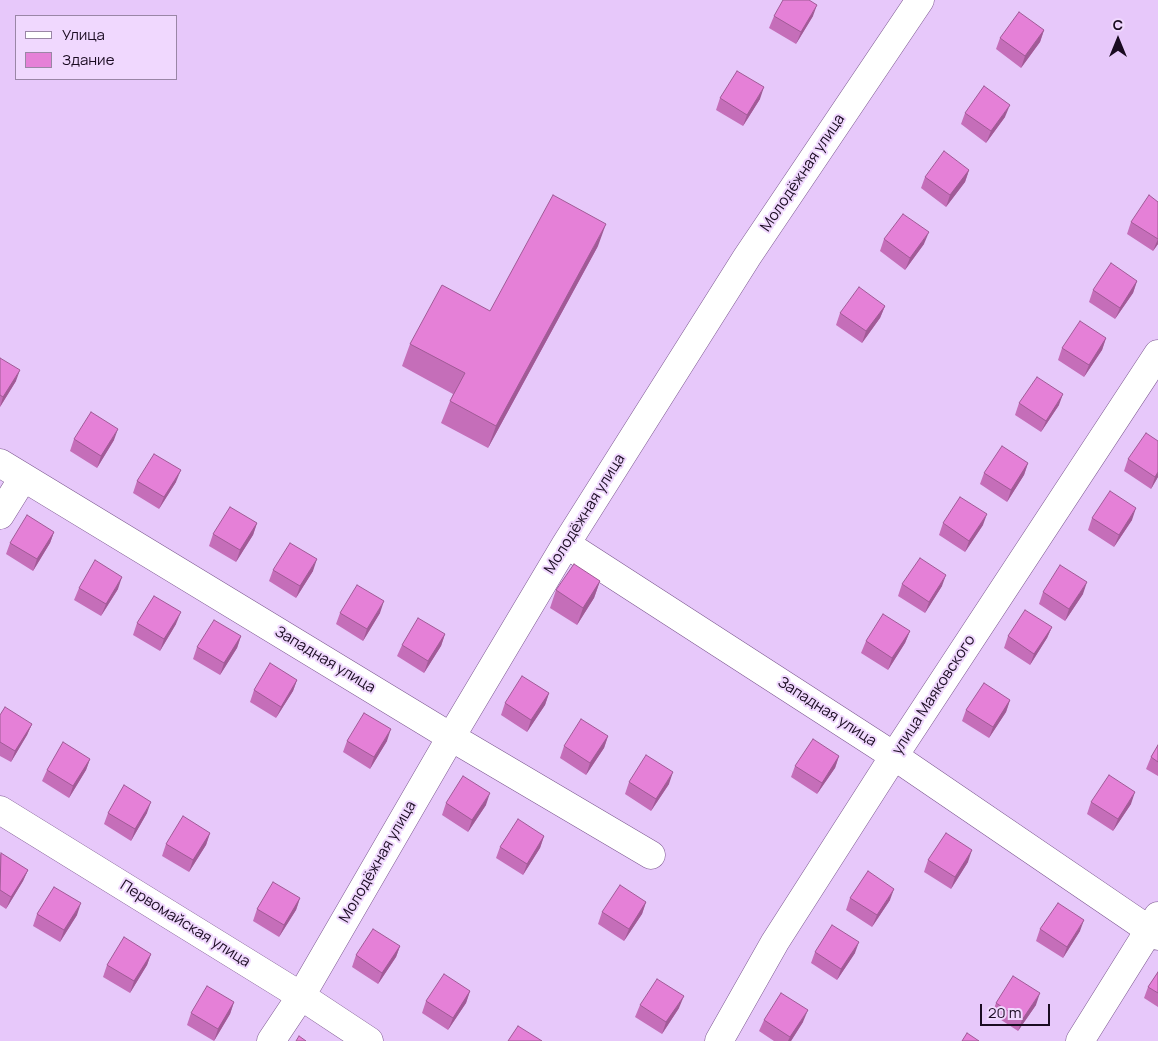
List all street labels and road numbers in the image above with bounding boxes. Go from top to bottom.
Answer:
street label: Молодёжная улица [757,111,849,235]
street label: Молодёжная улица [541,451,629,577]
street label: Западная улица [272,623,378,697]
street label: улица Маяковского [889,632,979,758]
street label: Западная улица [774,673,880,751]
street label: Молодёжная улица [336,798,420,926]
street label: Первомайская улица [117,877,253,971]

